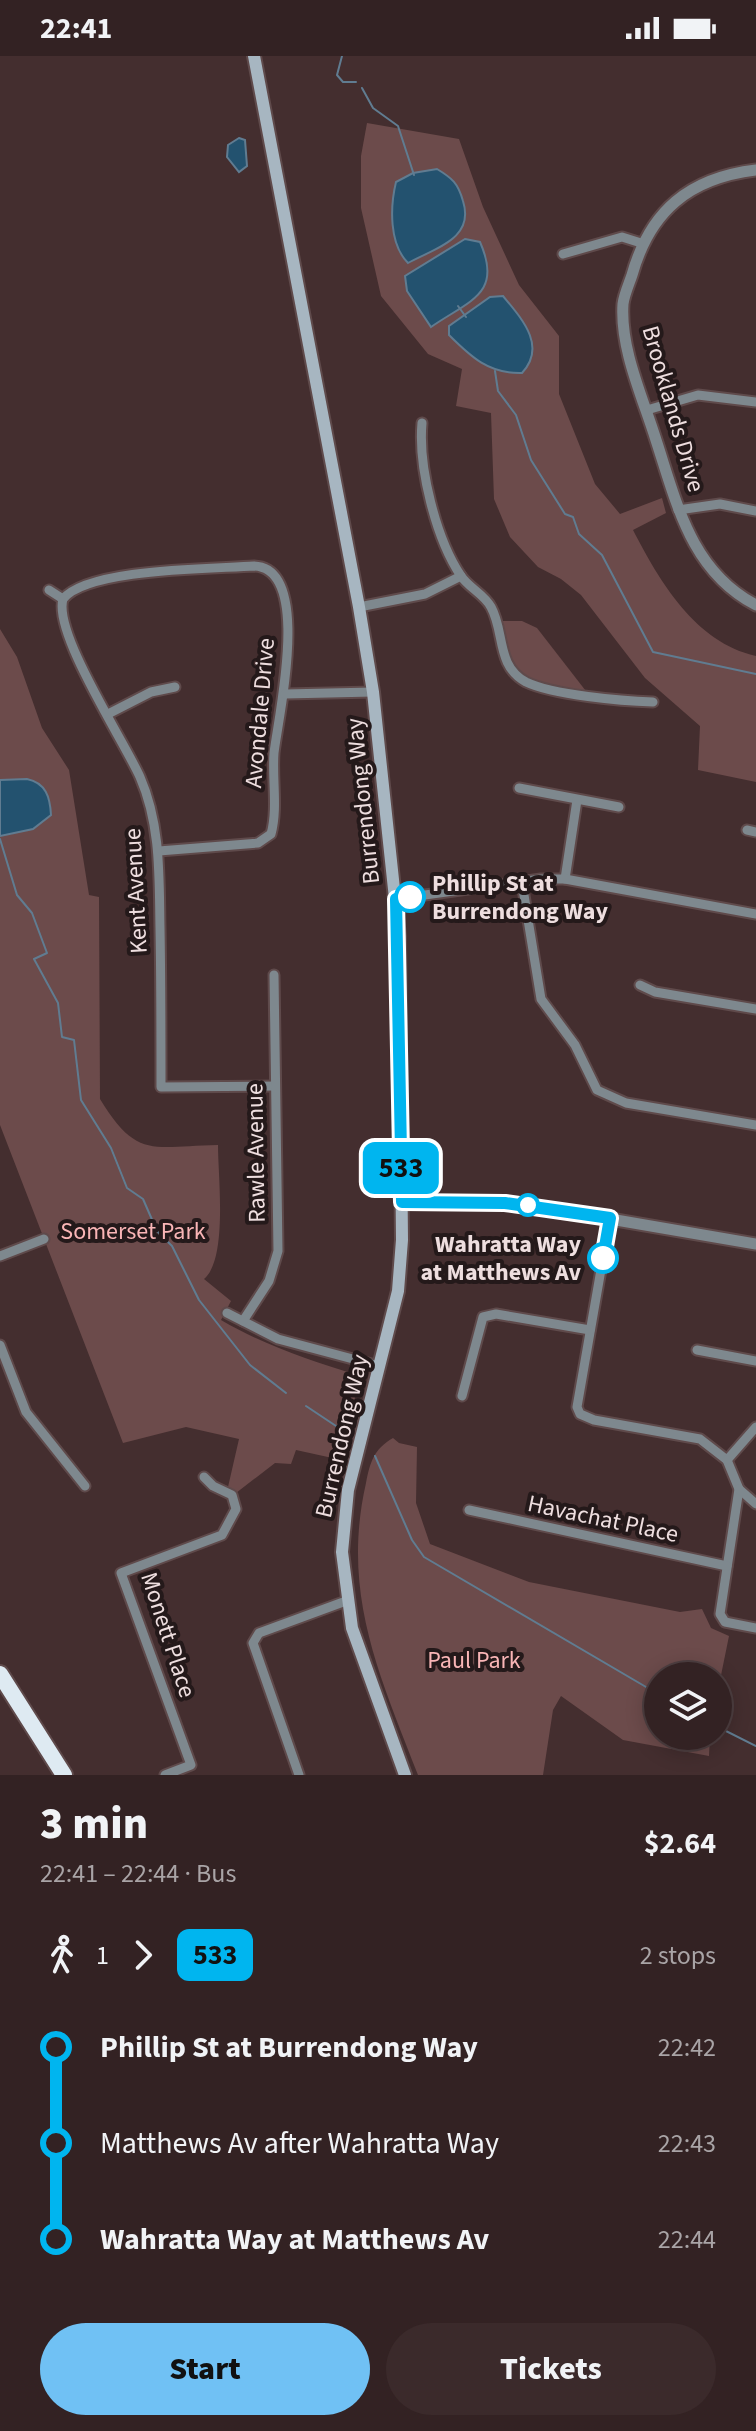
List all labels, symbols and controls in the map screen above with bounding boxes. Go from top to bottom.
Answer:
text: 22:41 [40,7,112,50]
street label: Brooklands Drive [633,322,713,496]
street label: Avondale Drive [236,637,284,789]
street label: Burrendong Way [337,716,389,886]
street label: Kent Avenue [115,827,157,955]
place label: Phillip St at Burrendong Way [432,866,608,929]
marker: Phillip St at Burrendong Way [395,882,425,912]
street label: Rawle Avenue [237,1083,275,1223]
line badge: 533 [355,1142,447,1194]
text: 533 [379,1148,423,1188]
unlabelled marker [517,1194,539,1216]
park label: Somerset Park [60,1214,206,1249]
place label: Wahratta Way at Matthews Av [420,1227,581,1290]
marker: Wahratta Way at Matthews Av [588,1243,618,1273]
street label: Burrendong Way [306,1351,378,1521]
street label: Havachat Place [524,1486,682,1552]
street label: Monett Place [131,1568,205,1702]
park label: Paul Park [427,1643,521,1678]
map controls [644,1662,732,1750]
button: layers [644,1662,732,1750]
text: 3 min [40,1793,148,1856]
text: $2.64 [644,1822,716,1865]
text: 22:41 – 22:44 · Bus [40,1855,236,1892]
icon: walk [40,1933,84,1977]
icon: forward [121,1933,165,1977]
text: 533 [193,1935,237,1975]
text: 1 [96,1937,109,1974]
text: 2 stops [640,1937,716,1974]
text: Phillip St at Burrendong Way [100,2026,478,2069]
text: 22:42 [658,2029,716,2066]
text: Matthews Av after Wahratta Way [100,2122,499,2165]
text: 22:43 [658,2125,716,2162]
text: Wahratta Way at Matthews Av [100,2218,489,2261]
text: 22:44 [658,2221,716,2258]
button: Start [40,2323,370,2415]
button: Tickets [386,2323,716,2415]

